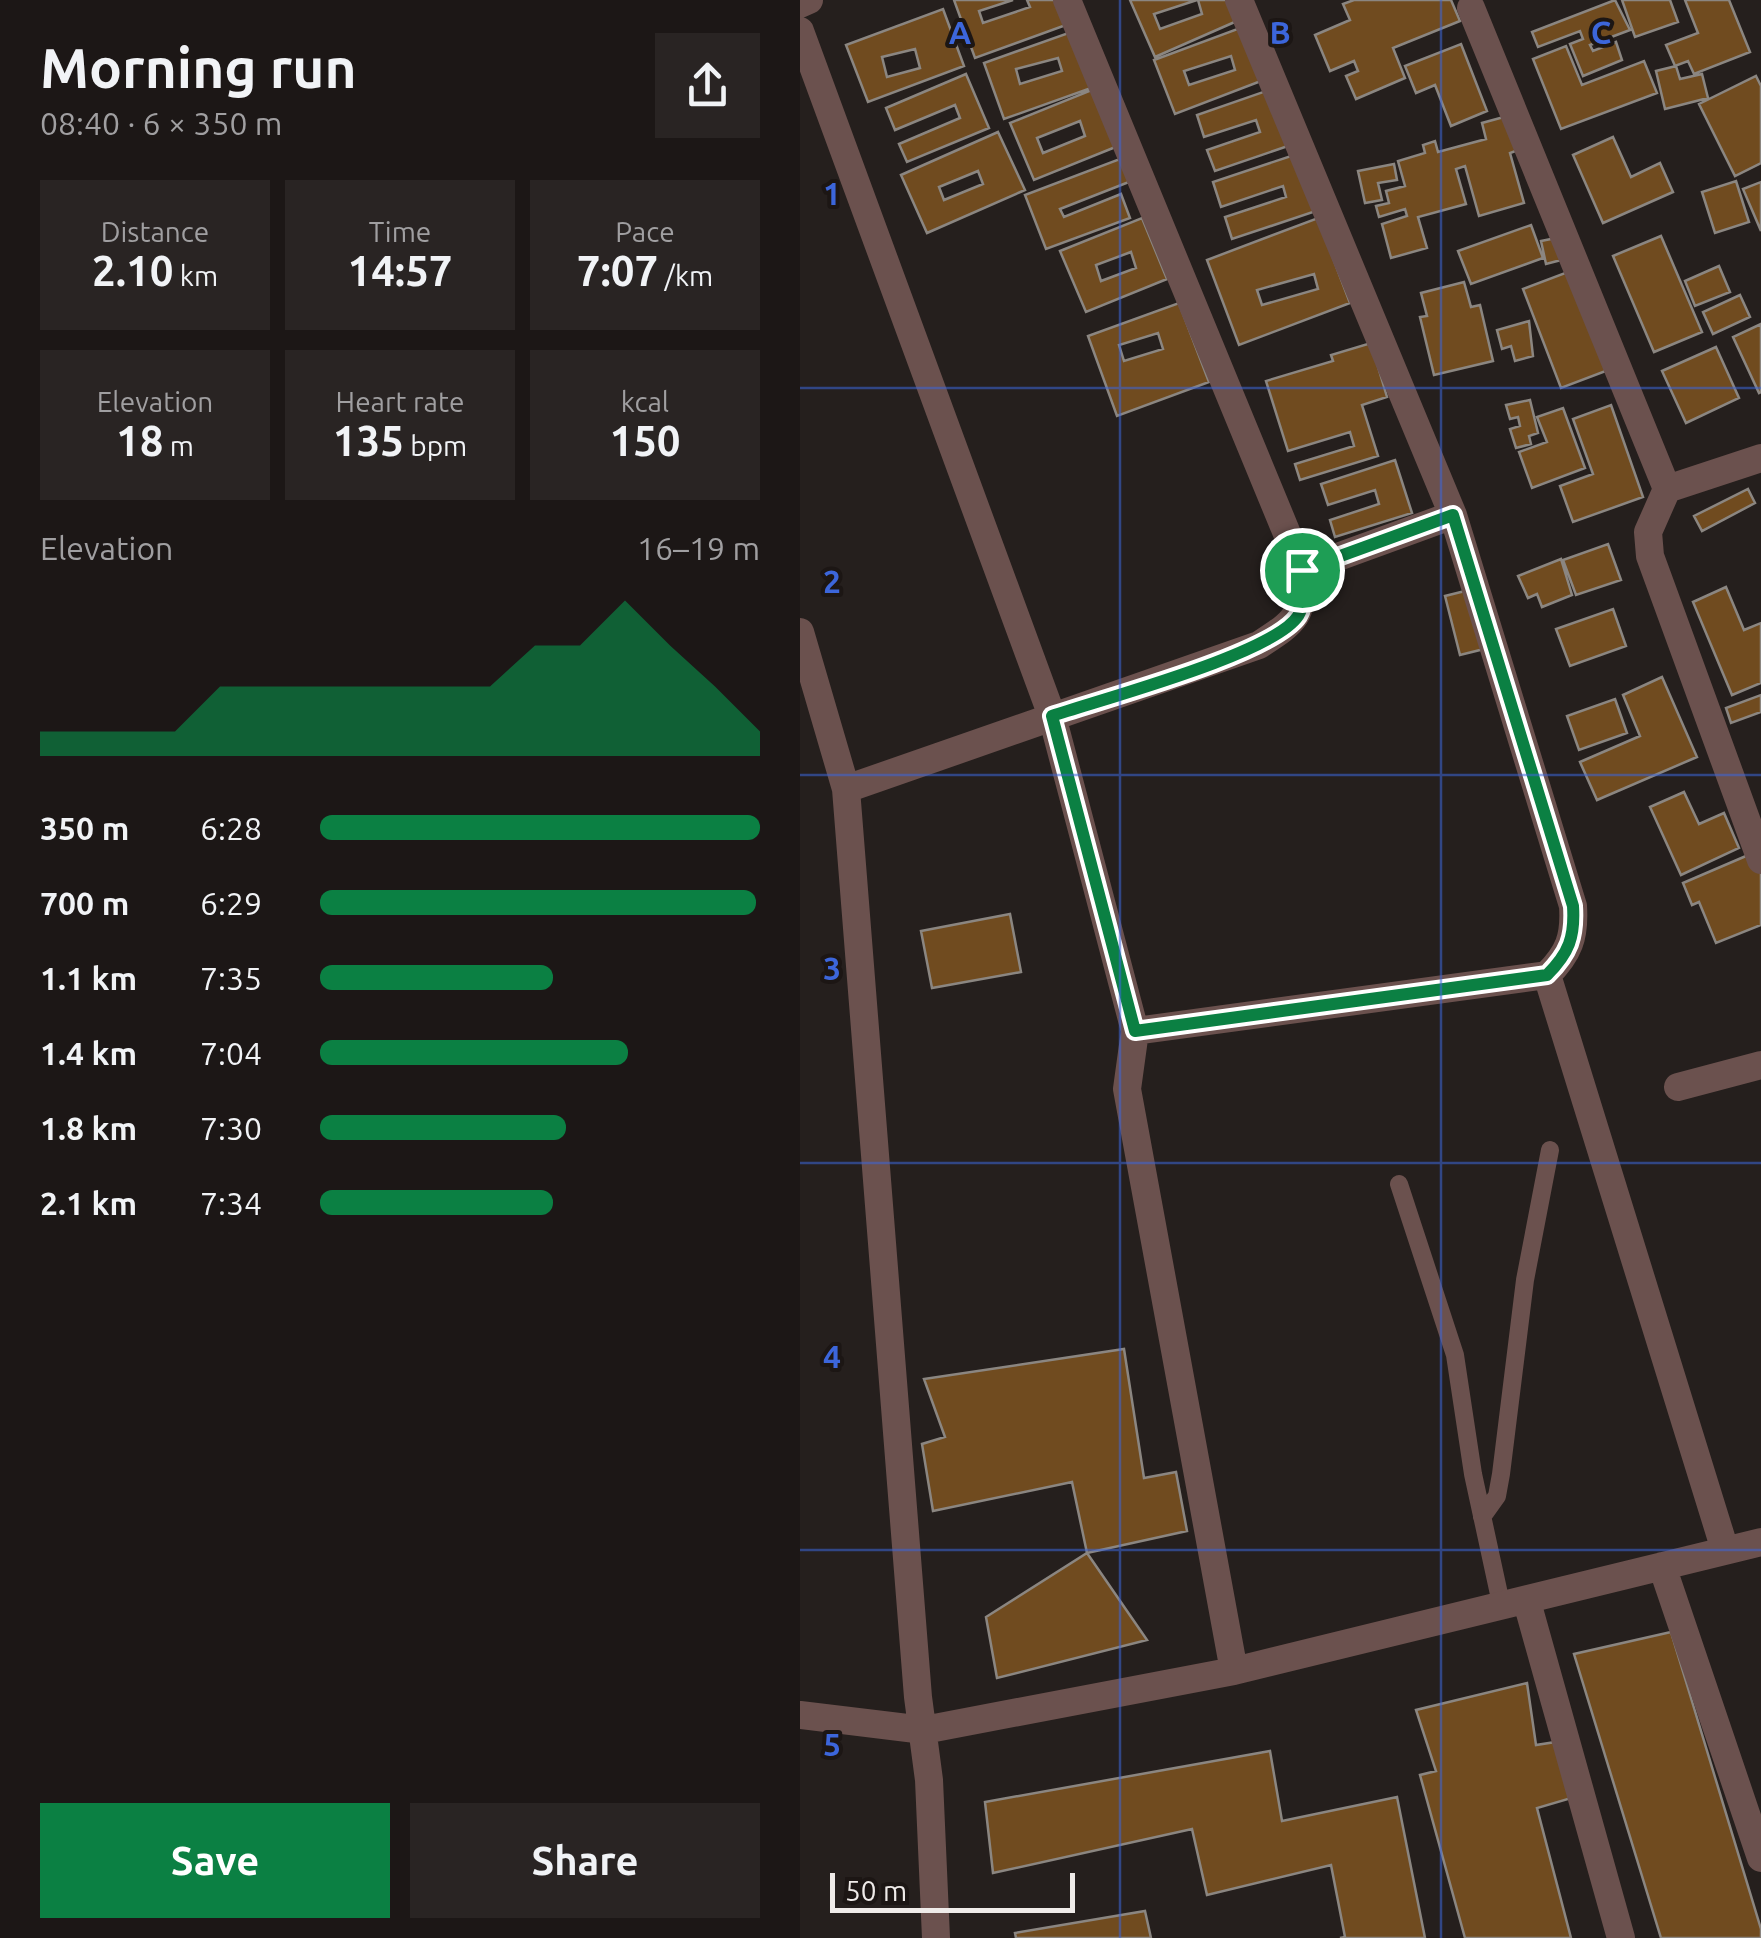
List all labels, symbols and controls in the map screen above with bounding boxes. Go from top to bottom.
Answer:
text: A [949,14,972,50]
text: B [1269,14,1291,50]
text: C [1591,14,1611,50]
button: share [655,33,760,138]
text: Morning run [40,37,357,98]
text: 08:40 · 6 × 350 m [40,105,282,141]
text: 1 [823,175,841,211]
text: Distance [101,216,209,247]
text: Time [369,216,431,247]
text: Pace [615,216,675,247]
text: 2.10 [92,247,173,294]
text: 14:57 [347,247,453,294]
text: 7:07 [577,247,658,294]
text: km [173,260,218,291]
text: /km [658,260,713,291]
text: Elevation [97,386,213,417]
text: Heart rate [336,386,464,417]
text: kcal [621,386,669,417]
text: 18 [116,417,163,464]
text: 135 [333,417,404,464]
text: 150 [609,417,681,464]
text: m [163,430,194,461]
text: bpm [404,430,467,461]
pin [1260,528,1345,613]
text: Elevation [40,530,173,566]
text: 16–19 m [637,530,760,566]
icon: arrive [1275,543,1330,598]
text: 2 [823,563,841,599]
text: 350 m [40,810,129,846]
text: 6:28 [200,810,262,846]
text: 700 m [40,885,129,921]
text: 6:29 [200,885,262,921]
text: 3 [823,950,841,986]
text: 1.1 km [40,960,137,996]
text: 7:35 [200,960,262,996]
text: 1.4 km [40,1035,137,1071]
text: 7:04 [200,1035,262,1071]
text: 1.8 km [40,1110,137,1146]
text: 7:30 [200,1110,262,1146]
text: 2.1 km [40,1185,137,1221]
text: 7:34 [200,1185,262,1221]
text: 4 [823,1338,841,1374]
text: 5 [823,1726,841,1762]
button: Save [40,1803,390,1918]
button: Share [410,1803,760,1918]
scale bar [830,1868,1075,1912]
text: 50 m [845,1875,907,1906]

